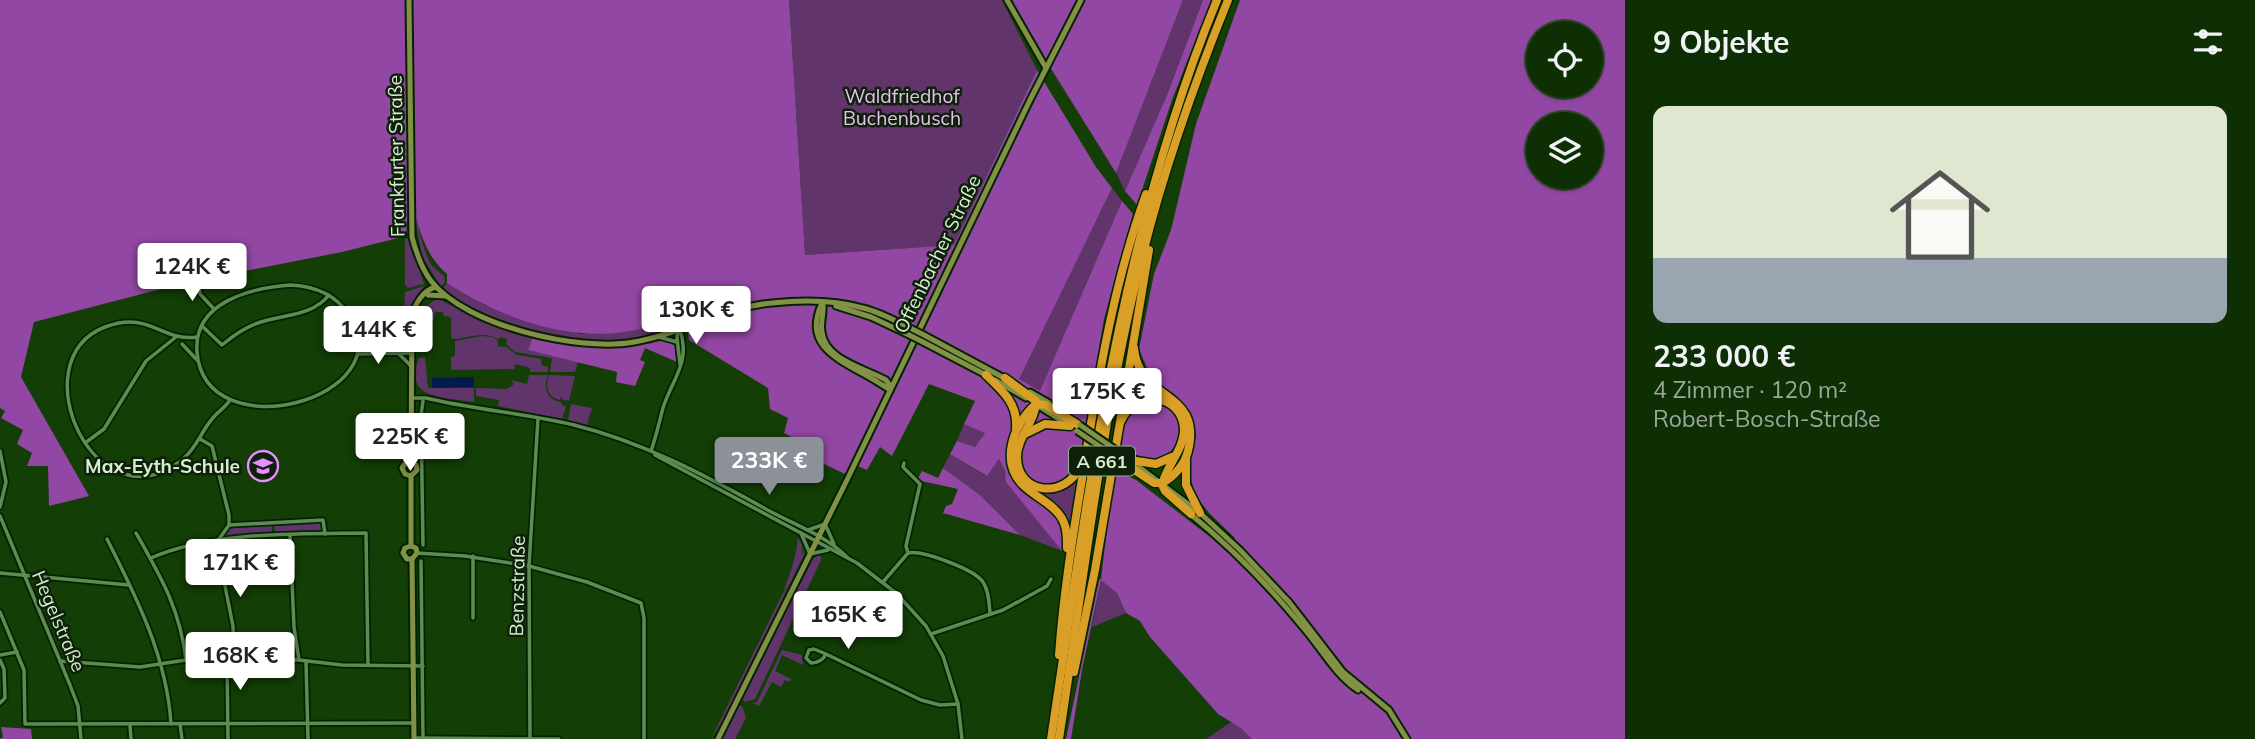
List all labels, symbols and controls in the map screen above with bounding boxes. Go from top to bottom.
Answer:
map controls [1526,21,1603,189]
button: locate [1526,21,1603,98]
text: 9 Objekte [1653,23,1789,61]
icon: filters [2189,23,2227,61]
street label: Frankfurter Straße [383,75,409,237]
park label: Waldfriedhof Buchenbusch [843,84,961,130]
button: layers [1526,112,1603,189]
icon: home [1877,152,2003,278]
street label: Offenbacher Straße [888,171,986,337]
pin: 124K € [135,244,249,303]
text: 124K € [154,251,230,280]
pin: 130K € [639,286,753,346]
text: 130K € [658,294,734,323]
pin: 144K € [321,306,435,366]
text: 144K € [340,314,416,343]
text: 233 000 € [1653,337,1795,375]
pin: 175K € [1050,368,1164,428]
text: 4 Zimmer · 120 m² [1653,375,1847,404]
text: 175K € [1069,376,1145,405]
text: Robert-Bosch-Straße [1653,404,1881,433]
pin: 225K € [353,414,467,473]
text: 225K € [372,421,448,450]
pin: 233K € [712,438,826,497]
text: 233K € [731,445,807,474]
road number: A 661 [1069,447,1135,476]
school or university icon: Max-Eyth-Schule [246,449,280,483]
place label: Max-Eyth-Schule [85,454,240,478]
street label: Benzstraße [504,535,530,637]
pin: 171K € [183,540,297,599]
text: 171K € [202,547,278,576]
street label: Hegelstraße [27,567,91,675]
pin: 165K € [791,592,905,651]
text: 165K € [810,599,886,628]
pin: 168K € [183,632,297,692]
text: 168K € [202,640,278,669]

